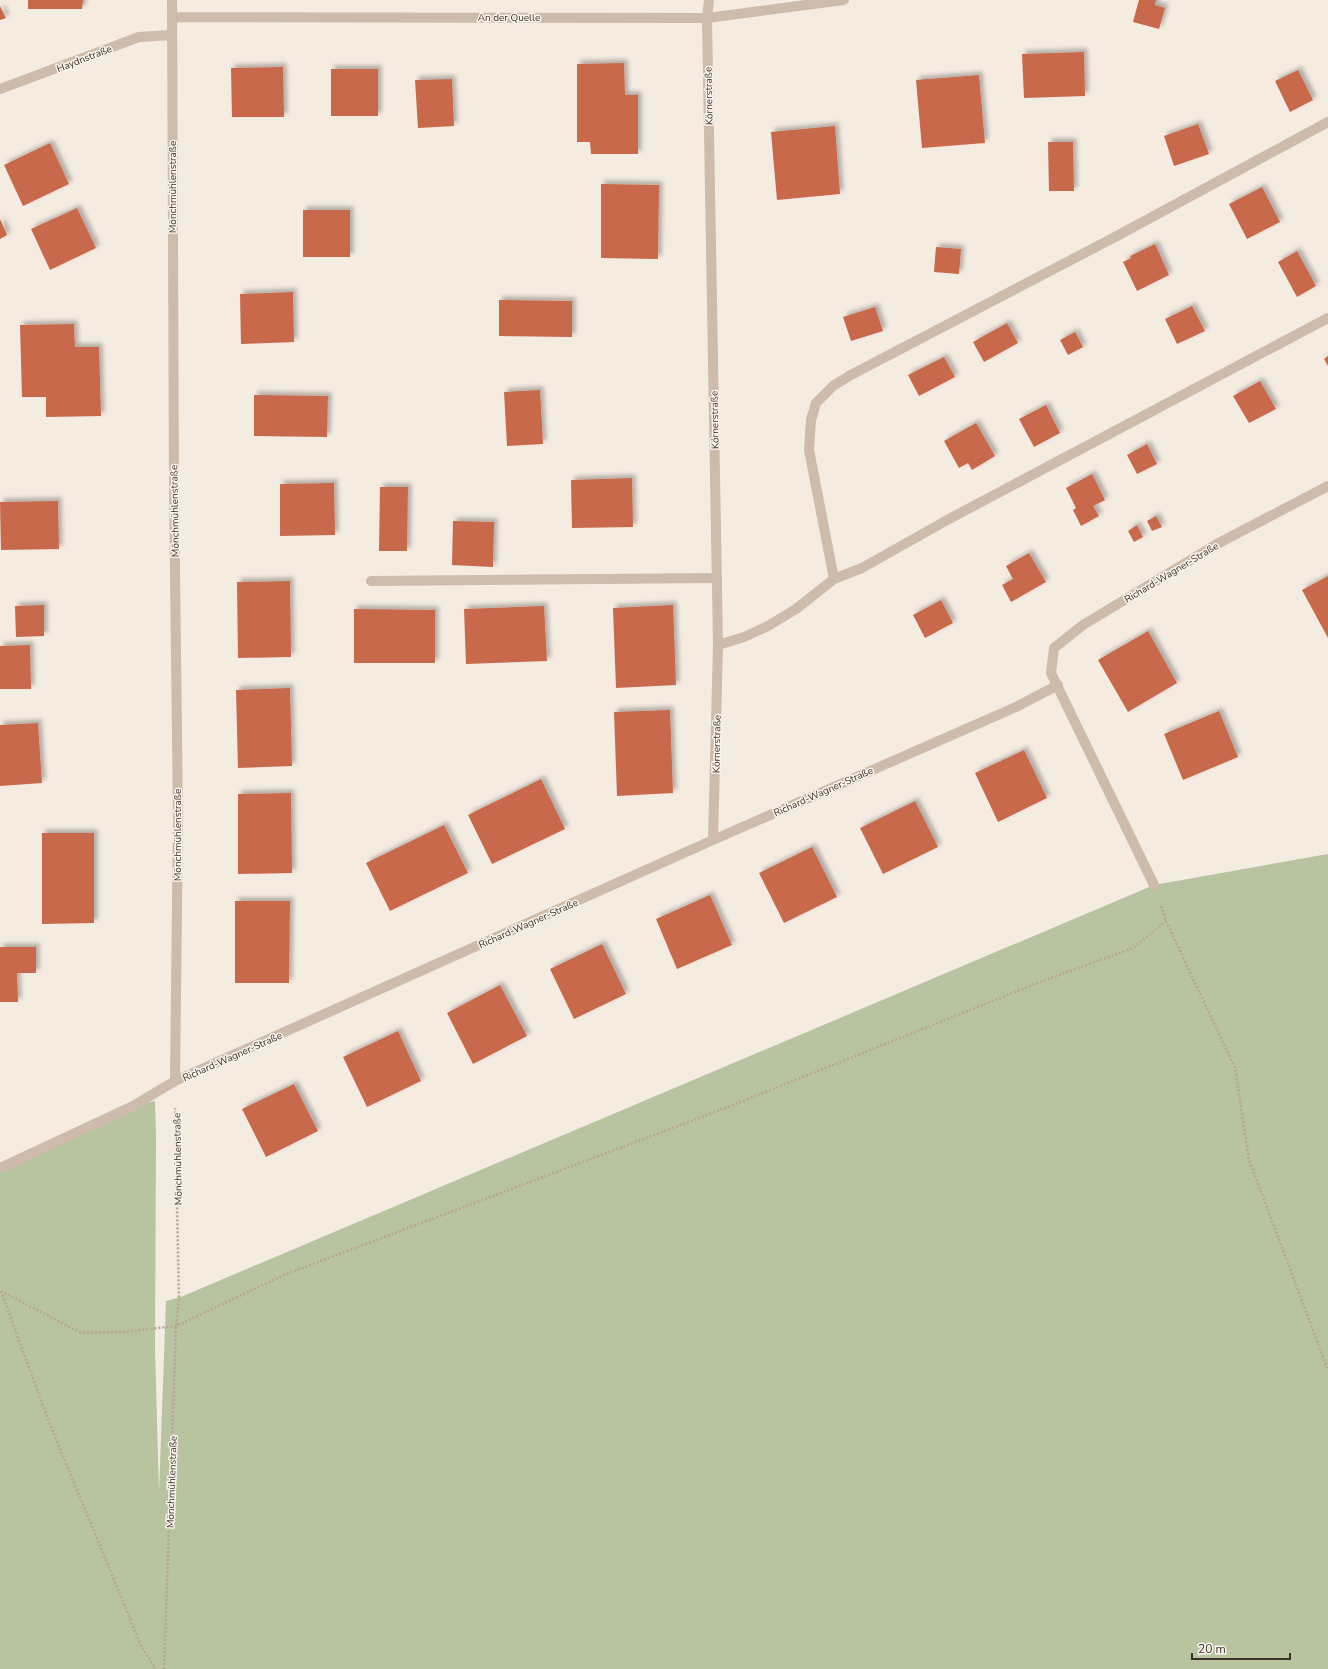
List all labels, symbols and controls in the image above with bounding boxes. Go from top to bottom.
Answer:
street label: An der Quelle [478,11,540,25]
street label: Haydnstraße [55,42,114,76]
street label: Körnerstraße [701,67,717,125]
street label: Mönchmühlenstraße [166,141,180,233]
street label: Körnerstraße [707,391,723,449]
street label: Mönchmühlenstraße [167,465,183,557]
street label: Richard-Wagner-Straße [1122,539,1221,607]
street label: Körnerstraße [709,715,725,773]
street label: Richard-Wagner-Straße [771,764,875,820]
street label: Mönchmühlenstraße [171,789,185,881]
street label: Richard-Wagner-Straße [476,896,580,952]
street label: Richard-Wagner-Straße [180,1029,284,1085]
street label: Mönchmühlenstraße [170,1113,186,1205]
street label: Mönchmühlenstraße [163,1436,181,1528]
scale bar [1192,1635,1290,1661]
text: 20 m [1198,1641,1226,1657]

